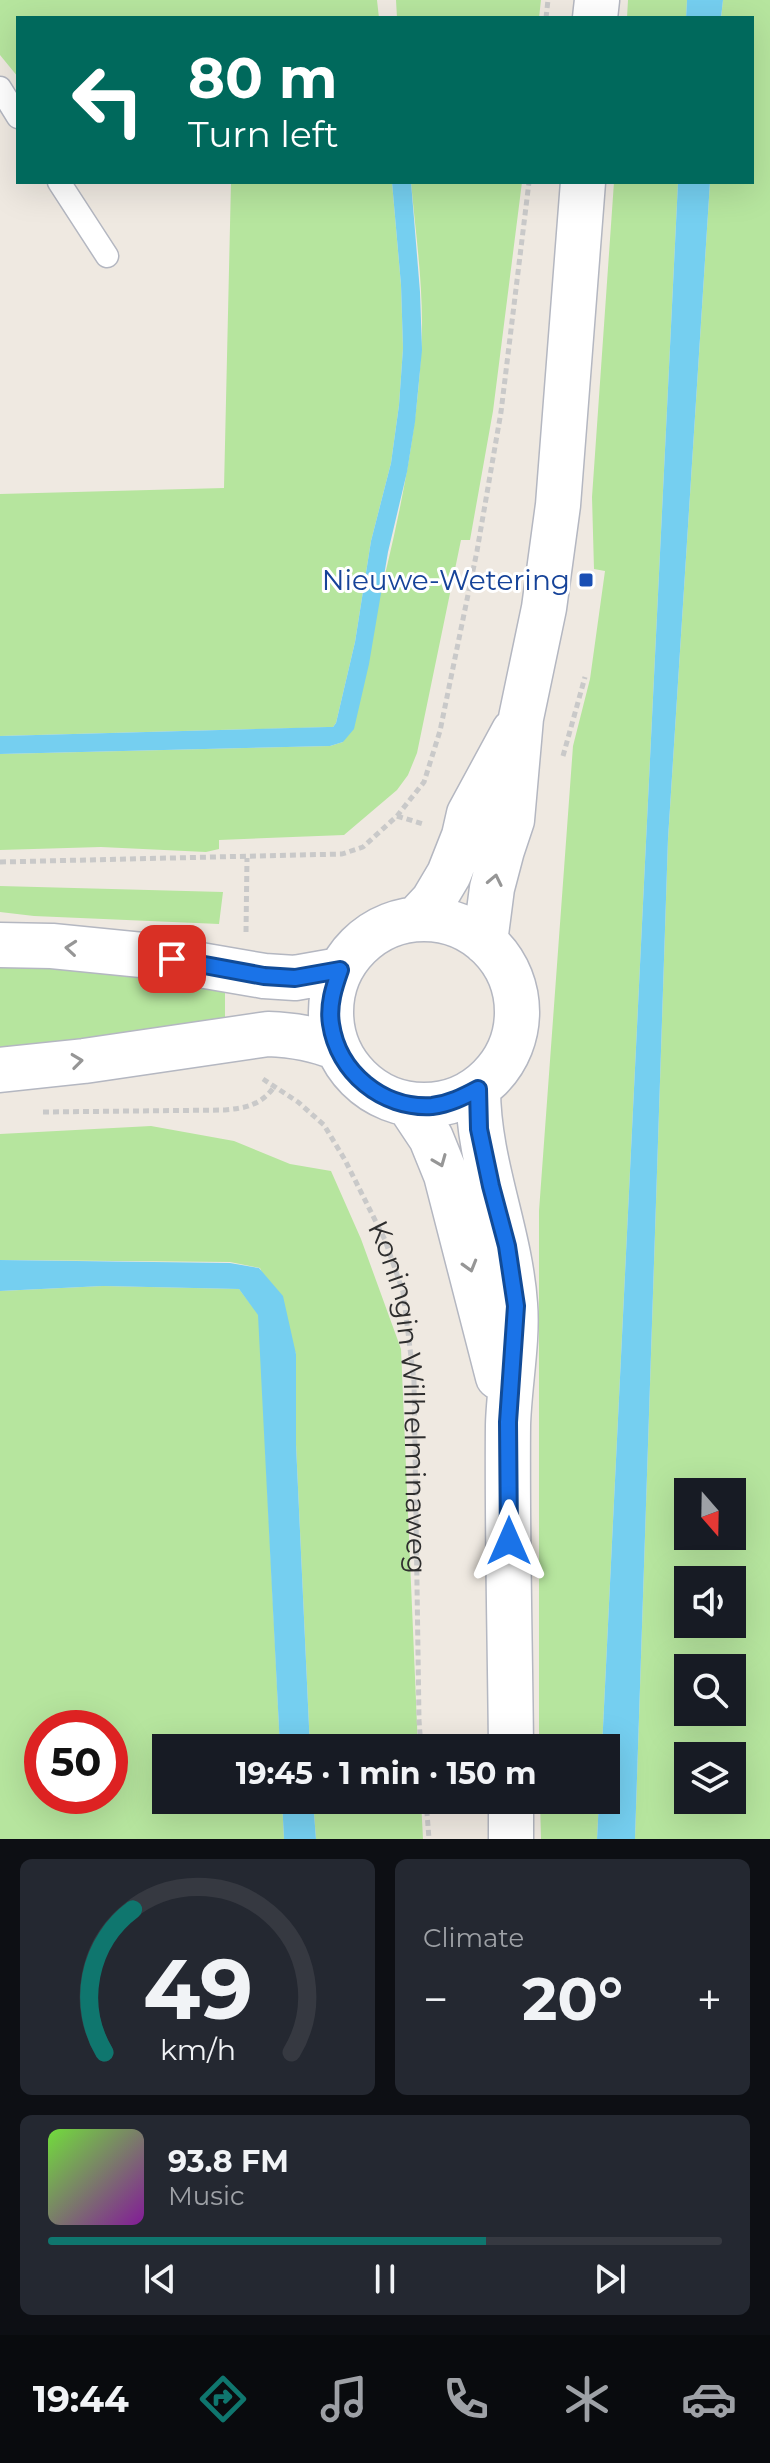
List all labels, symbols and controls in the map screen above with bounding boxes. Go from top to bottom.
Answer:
text: 80 m [188,44,338,112]
icon: left [56,48,160,152]
text: Turn left [188,112,339,156]
place label: Nieuwe-Wetering [322,563,570,597]
marker: Nieuwe-Wetering [577,571,595,589]
one-way arrow [486,874,503,887]
pin [138,925,206,993]
icon: arrive [150,937,194,981]
one-way arrow [64,940,77,957]
one-way arrow [71,1053,84,1070]
one-way arrow [431,1153,447,1167]
street label: Koningin Wilhelminaweg [361,1215,434,1574]
one-way arrow [461,1259,477,1273]
north arrow [674,1478,746,1550]
map controls [674,1478,746,1814]
position arrow [467,1499,551,1583]
button: sound [674,1566,746,1638]
button: search [674,1654,746,1726]
speed limit sign: 50 [24,1710,128,1814]
button: layers [674,1742,746,1814]
text: 19:45 · 1 min · 150 m [236,1755,536,1792]
text: Climate [423,1922,524,1954]
text: 49 [142,1938,253,2040]
text: 20° [522,1962,623,2035]
text: − [423,1972,448,2026]
text: + [697,1972,722,2026]
text: km/h [159,2032,236,2067]
text: 93.8 FM [168,2143,289,2180]
text: Music [168,2180,245,2212]
icon: previous [138,2257,182,2301]
icon: pause [363,2257,407,2301]
icon: next [588,2257,632,2301]
icon: directions [195,2371,251,2427]
icon: music [316,2371,372,2427]
icon: phone [438,2371,494,2427]
icon: climate [559,2371,615,2427]
icon: car [681,2371,737,2427]
text: 19:44 [33,2377,129,2421]

